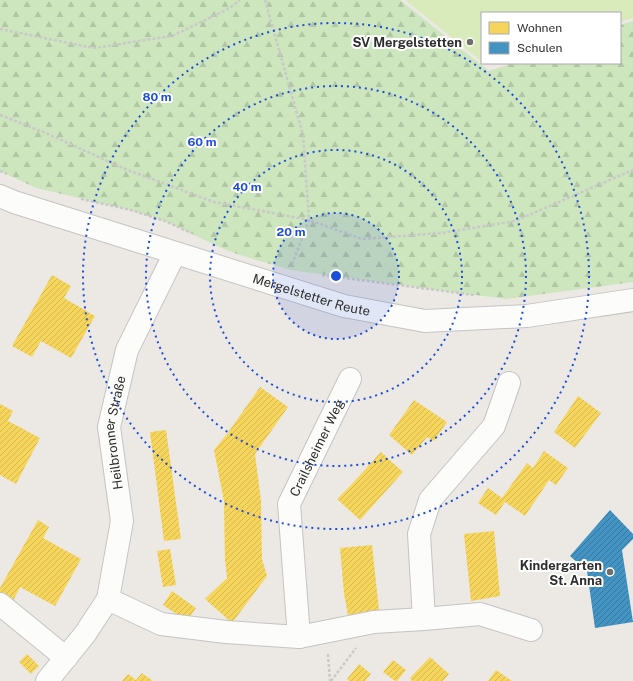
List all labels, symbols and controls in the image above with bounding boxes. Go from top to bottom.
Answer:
legend [481,12,621,64]
text: Wohnen [517,21,562,35]
place label: SV Mergelstetten [352,35,462,50]
marker: SV Mergelstetten [465,37,475,47]
text: Schulen [517,41,563,55]
text: 80 m [142,90,172,104]
text: 60 m [187,135,217,149]
text: 40 m [232,180,262,194]
text: 20 m [277,225,306,239]
centre of rings [329,269,343,283]
street label: Mergelstetter Reute [251,270,372,318]
street label: Heilbronner Straße [101,374,128,491]
street label: Crailsheimer Weg [286,397,347,499]
place label: Kindergarten St. Anna [520,558,602,588]
marker: Kindergarten St. Anna [605,567,615,577]

